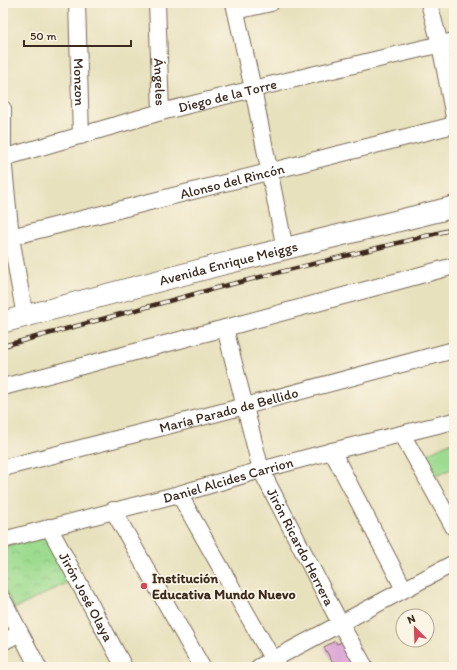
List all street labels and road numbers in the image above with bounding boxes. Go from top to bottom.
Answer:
street label: Monzon [70,58,89,106]
street label: Ángeles [151,58,169,106]
street label: Diego de la Torre [176,75,279,116]
street label: Alonso del Rincón [178,160,287,202]
street label: Avenida Enrique Meiggs [157,237,299,289]
street label: María Parado de Bellido [157,384,300,436]
street label: Daniel Alcides Carrion [161,453,295,506]
street label: Jirón Ricardo Herrera [263,485,338,609]
street label: Jirón José Olaya [55,549,117,645]

